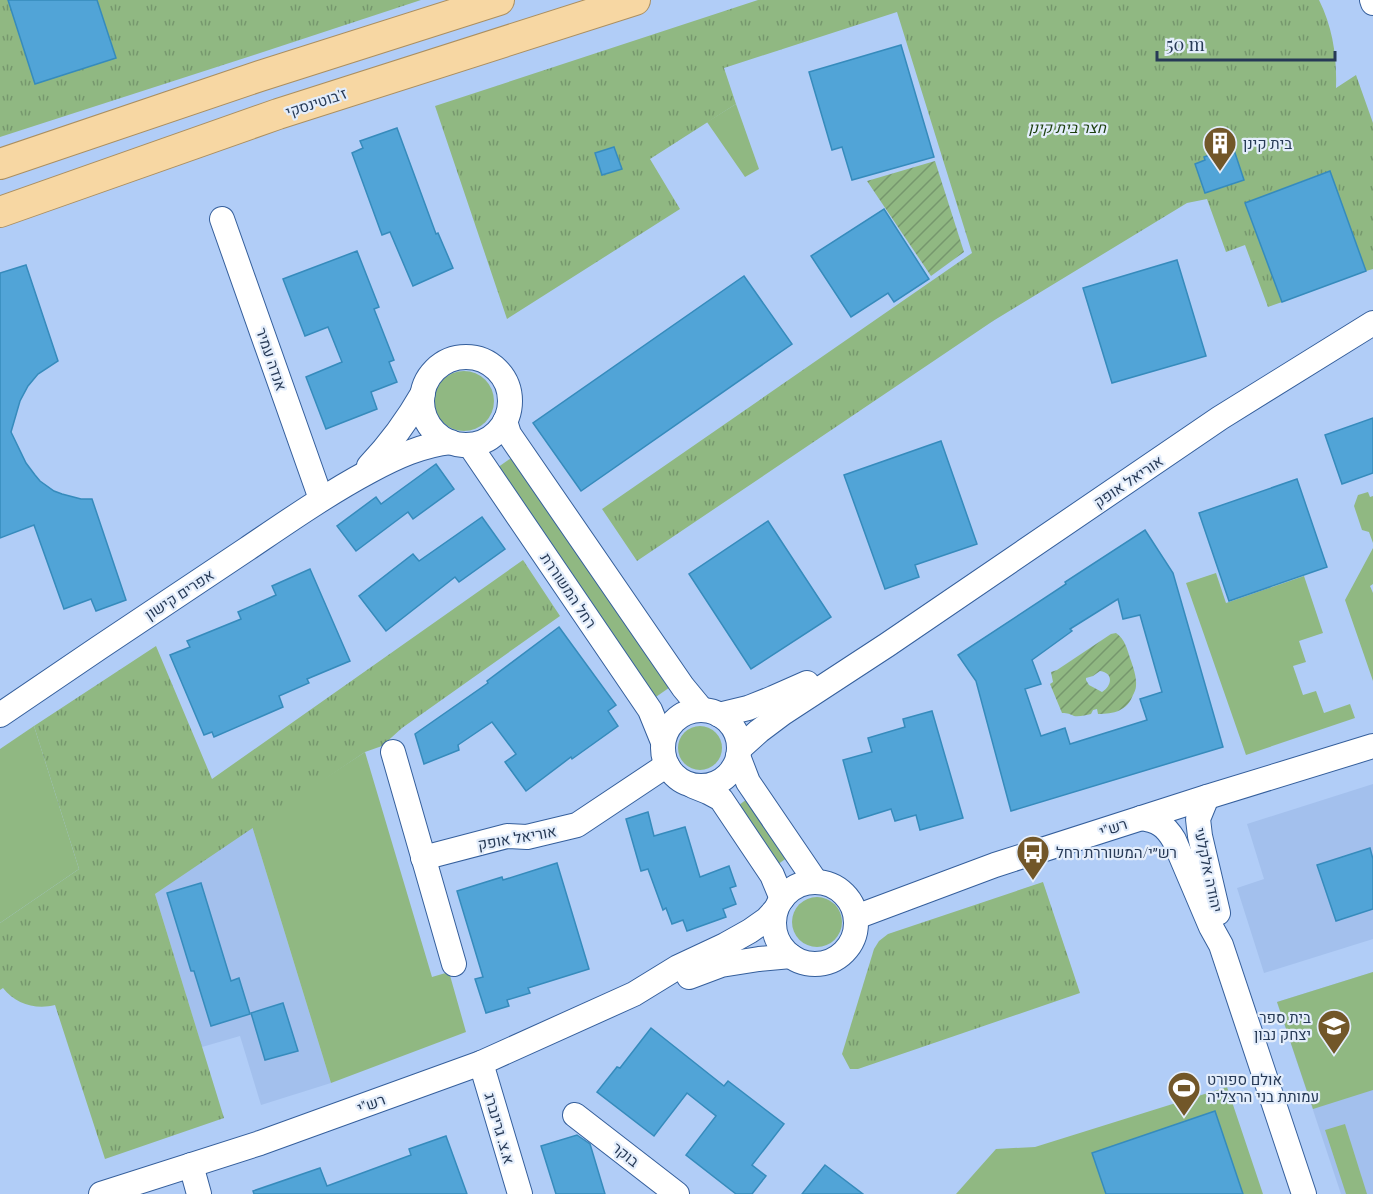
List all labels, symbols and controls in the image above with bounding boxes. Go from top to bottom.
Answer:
scale bar [1157,24,1336,62]
text: 50 m [1166,32,1205,56]
street label: ז'בוטינסקי [283,83,349,121]
park label: חצר בית קינן [1028,117,1107,137]
building icon: בית קינן [1202,125,1238,172]
place label: בית קינן [1243,133,1292,153]
street label: אנדה עמיר [252,325,292,393]
street label: אוריאל אופק [1089,450,1167,512]
street label: רחל המשוררת [536,548,602,632]
street label: אפרים קישון [141,564,217,624]
street label: רש"י [1096,813,1130,841]
street label: אוריאל אופק [476,820,558,854]
street label: יהודה אלקלעי [1190,826,1228,914]
bus stop icon: רש״י/המשוררת רחל [1015,834,1051,881]
place label: רש״י/המשוררת רחל [1056,842,1177,862]
place label: בית ספר יצחק נבון [1254,1007,1311,1044]
school or university icon: בית ספר יצחק נבון [1316,1008,1352,1055]
place label: אולם ספורט עמותת בני הרצליה [1207,1069,1319,1106]
sports icon: אולם ספורט עמותת בני הרצליה [1166,1070,1202,1117]
street label: רש"י [354,1089,388,1117]
street label: א.צ. גרינברג [480,1090,520,1166]
street label: בוקר [608,1137,644,1171]

